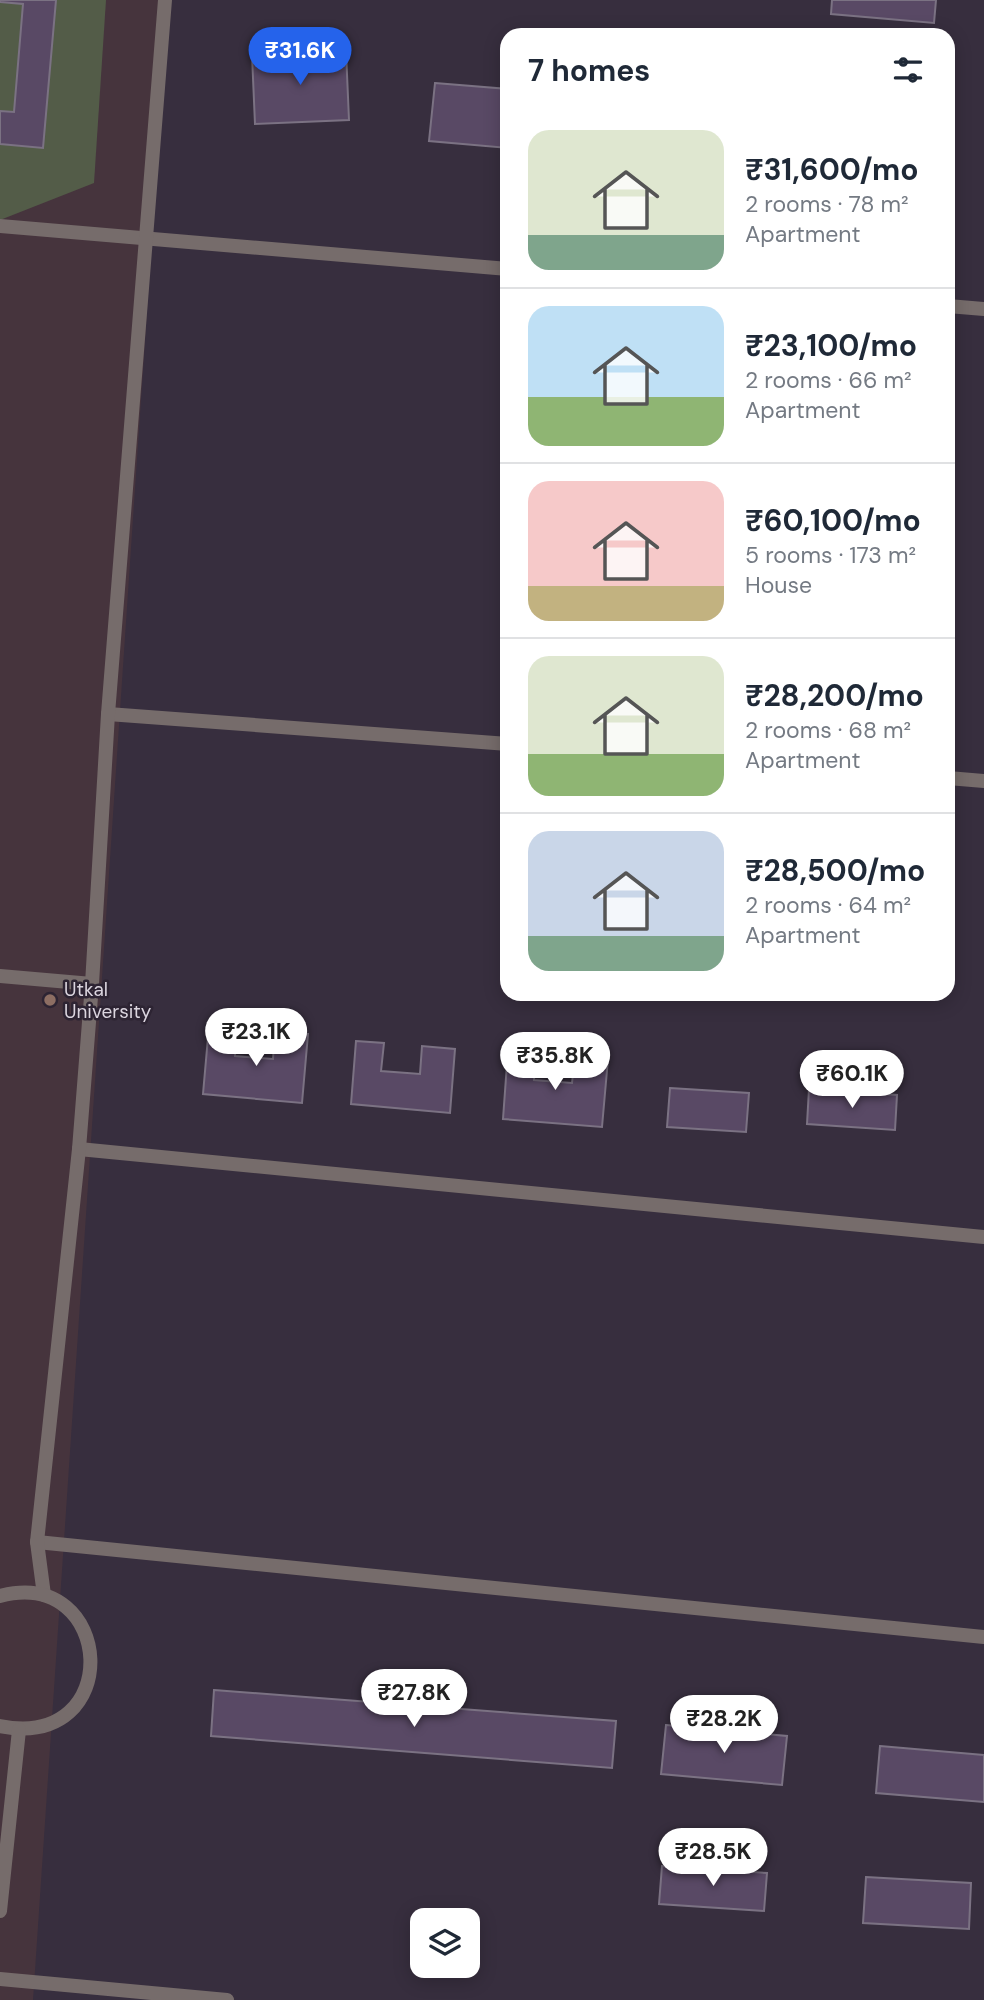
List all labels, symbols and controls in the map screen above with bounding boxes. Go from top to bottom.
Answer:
pin: ₹31.6K [243,28,357,87]
text: ₹31.6K [265,35,335,65]
text: 7 homes [528,51,650,90]
icon: filters [889,51,927,89]
text: ₹31,600/mo [745,150,918,189]
icon: home [584,158,668,242]
text: 2 rooms · 78 m² [745,189,909,219]
text: Apartment [745,219,860,249]
text: ₹23,100/mo [745,326,917,365]
icon: home [584,334,668,418]
text: 2 rooms · 66 m² [745,365,912,395]
text: Apartment [745,395,860,425]
text: ₹60,100/mo [745,501,921,540]
icon: home [584,509,668,593]
text: 5 rooms · 173 m² [745,540,916,570]
text: House [745,570,812,600]
text: ₹28,200/mo [745,676,924,715]
icon: home [584,684,668,768]
text: 2 rooms · 68 m² [745,715,911,745]
text: Apartment [745,745,860,775]
text: ₹28,500/mo [745,851,925,890]
icon: home [584,859,668,943]
text: 2 rooms · 64 m² [745,890,911,920]
text: Apartment [745,920,860,950]
place label: Utkal University [64,977,152,1024]
marker: Utkal University [42,992,58,1008]
pin: ₹23.1K [199,1009,313,1068]
text: ₹23.1K [221,1016,291,1046]
pin: ₹35.8K [498,1032,612,1092]
text: ₹35.8K [516,1040,594,1070]
pin: ₹60.1K [795,1050,909,1110]
text: ₹60.1K [816,1058,888,1088]
pin: ₹27.8K [357,1670,471,1729]
text: ₹27.8K [377,1677,451,1707]
pin: ₹28.2K [667,1696,781,1755]
text: ₹28.2K [686,1703,762,1733]
pin: ₹28.5K [656,1828,770,1888]
text: ₹28.5K [675,1836,751,1866]
map controls [410,1908,480,1978]
button: layers [410,1908,480,1978]

